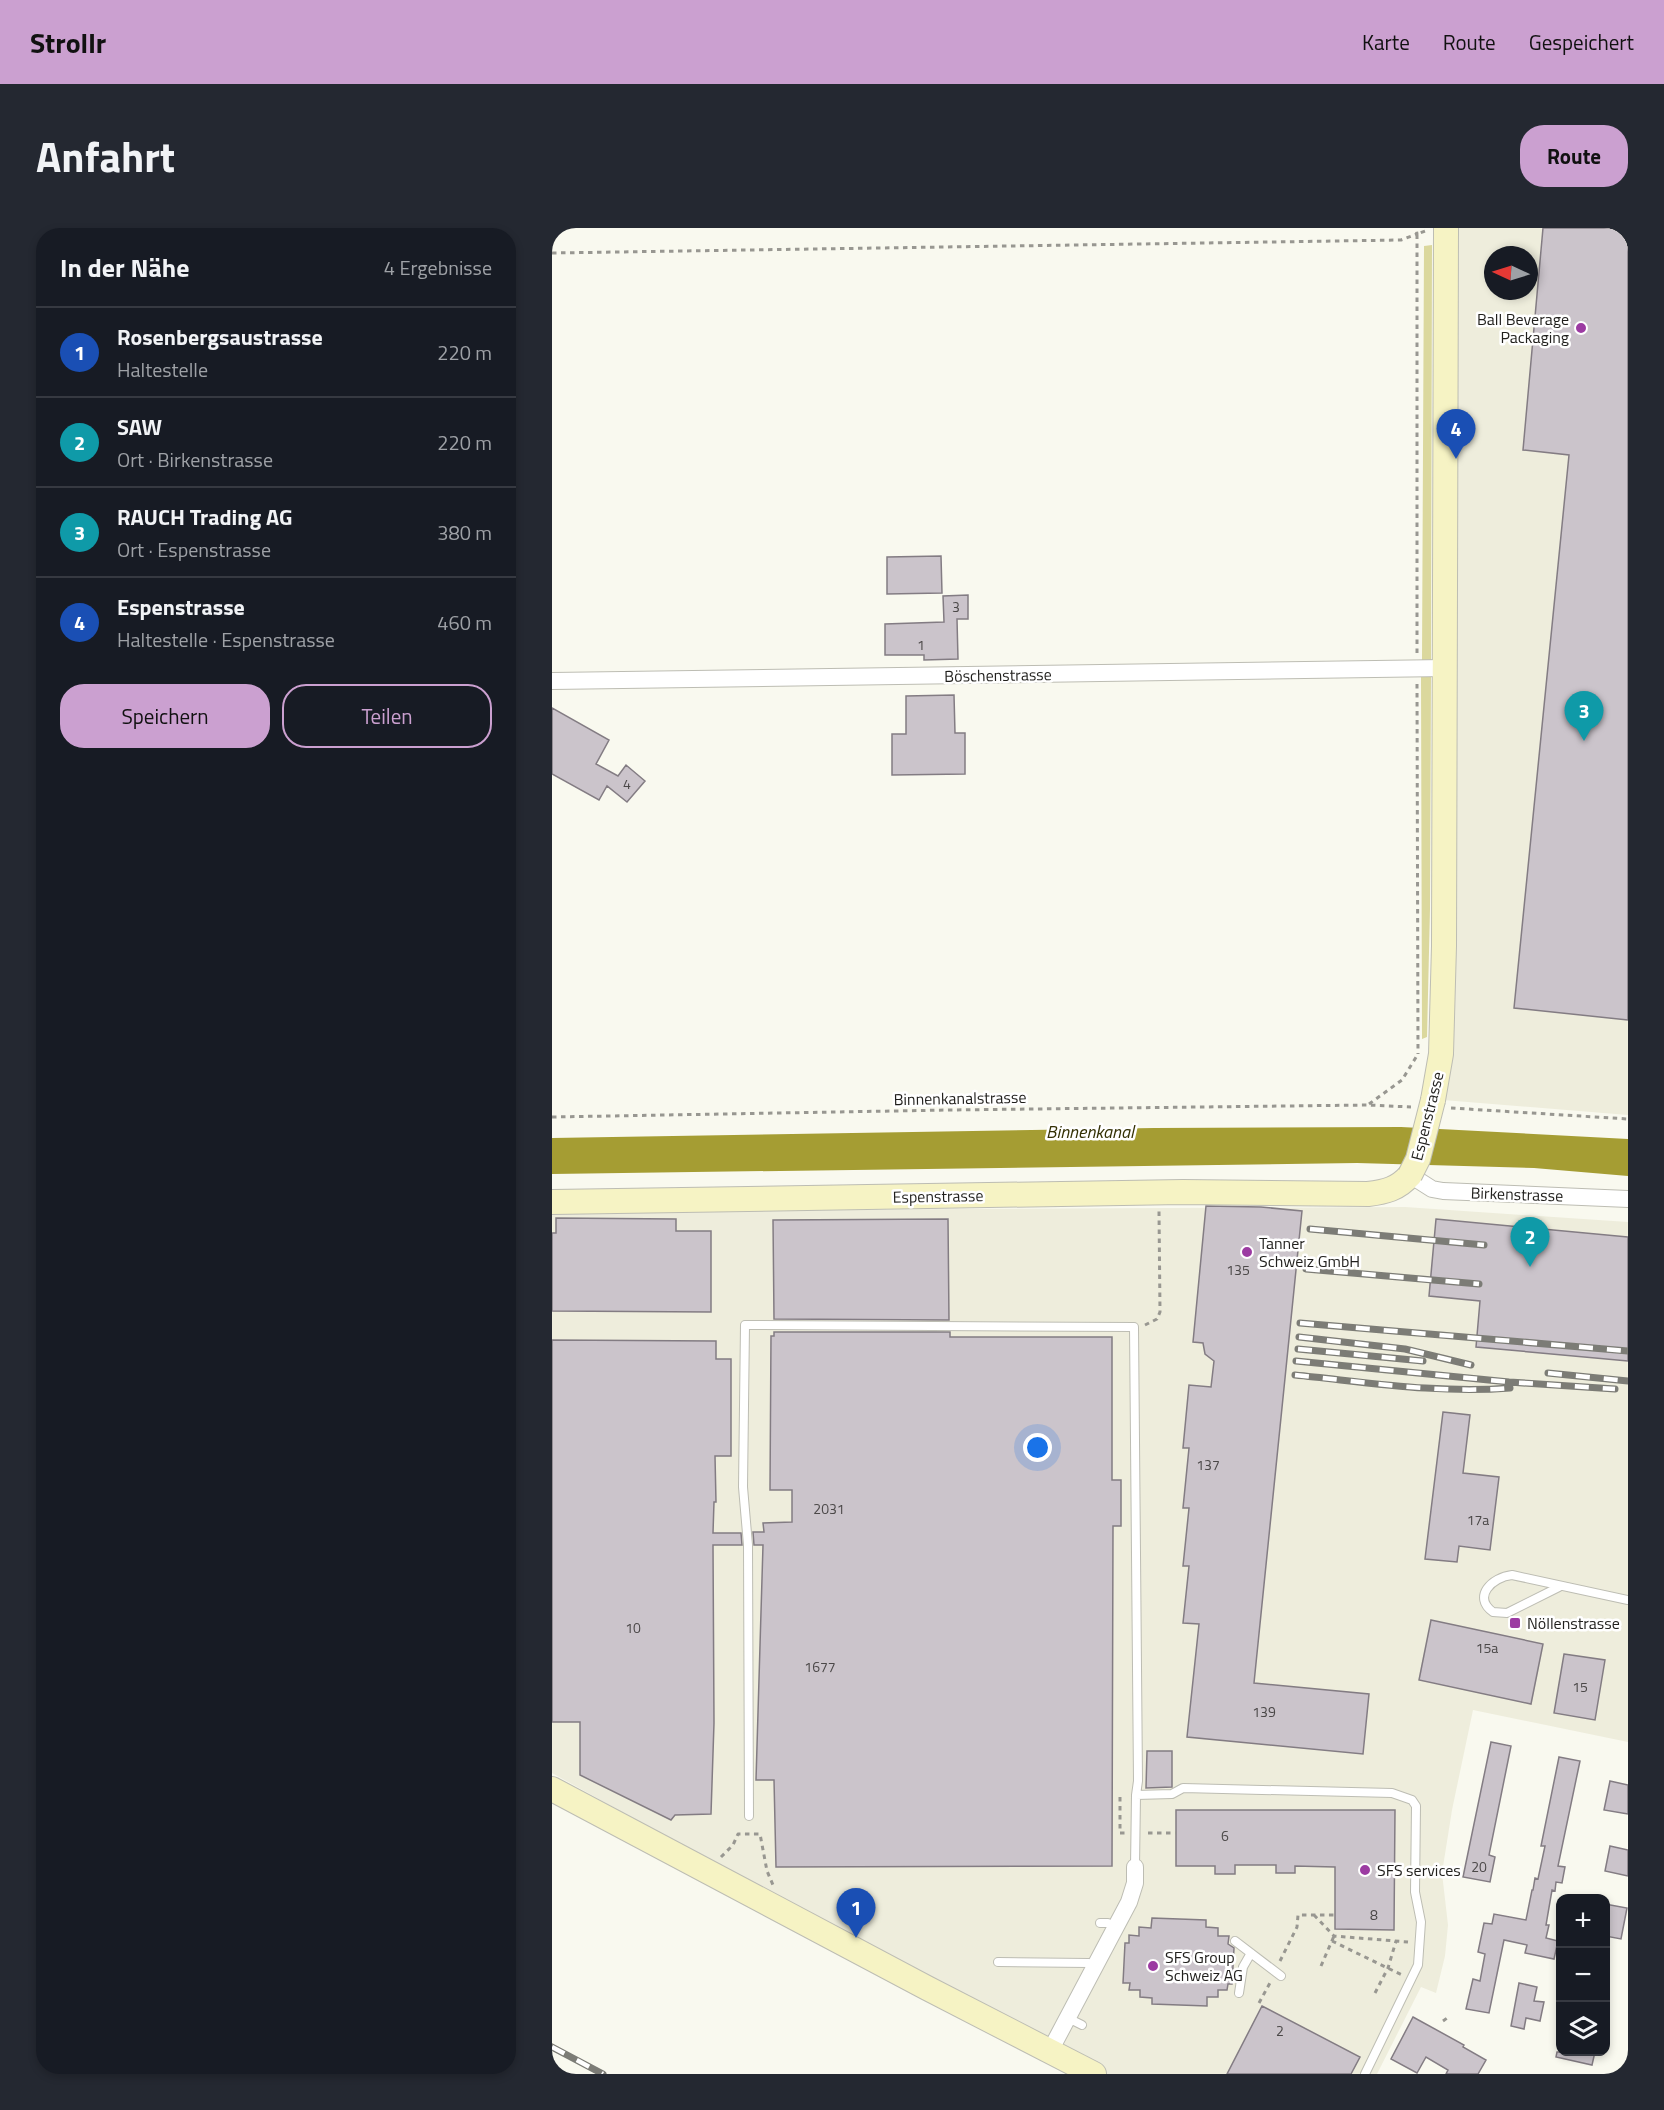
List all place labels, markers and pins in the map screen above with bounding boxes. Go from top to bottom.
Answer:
place label: Ball Beverage Packaging [1477,307,1569,349]
marker: Ball Beverage Packaging [1574,321,1588,335]
pin: 4 [1436,410,1476,459]
pin: 3 [1564,692,1604,741]
pin: 2 [1510,1218,1550,1267]
place label: Tanner Schweiz GmbH [1259,1231,1360,1273]
marker: Tanner Schweiz GmbH [1240,1245,1254,1259]
place label: Nöllenstrasse [1527,1611,1620,1635]
marker: Nöllenstrasse [1508,1616,1522,1630]
place label: SFS services [1377,1858,1461,1882]
marker: SFS services [1358,1863,1372,1877]
pin: 1 [836,1888,876,1938]
place label: SFS Group Schweiz AG [1165,1945,1243,1987]
marker: SFS Group Schweiz AG [1146,1959,1160,1973]

